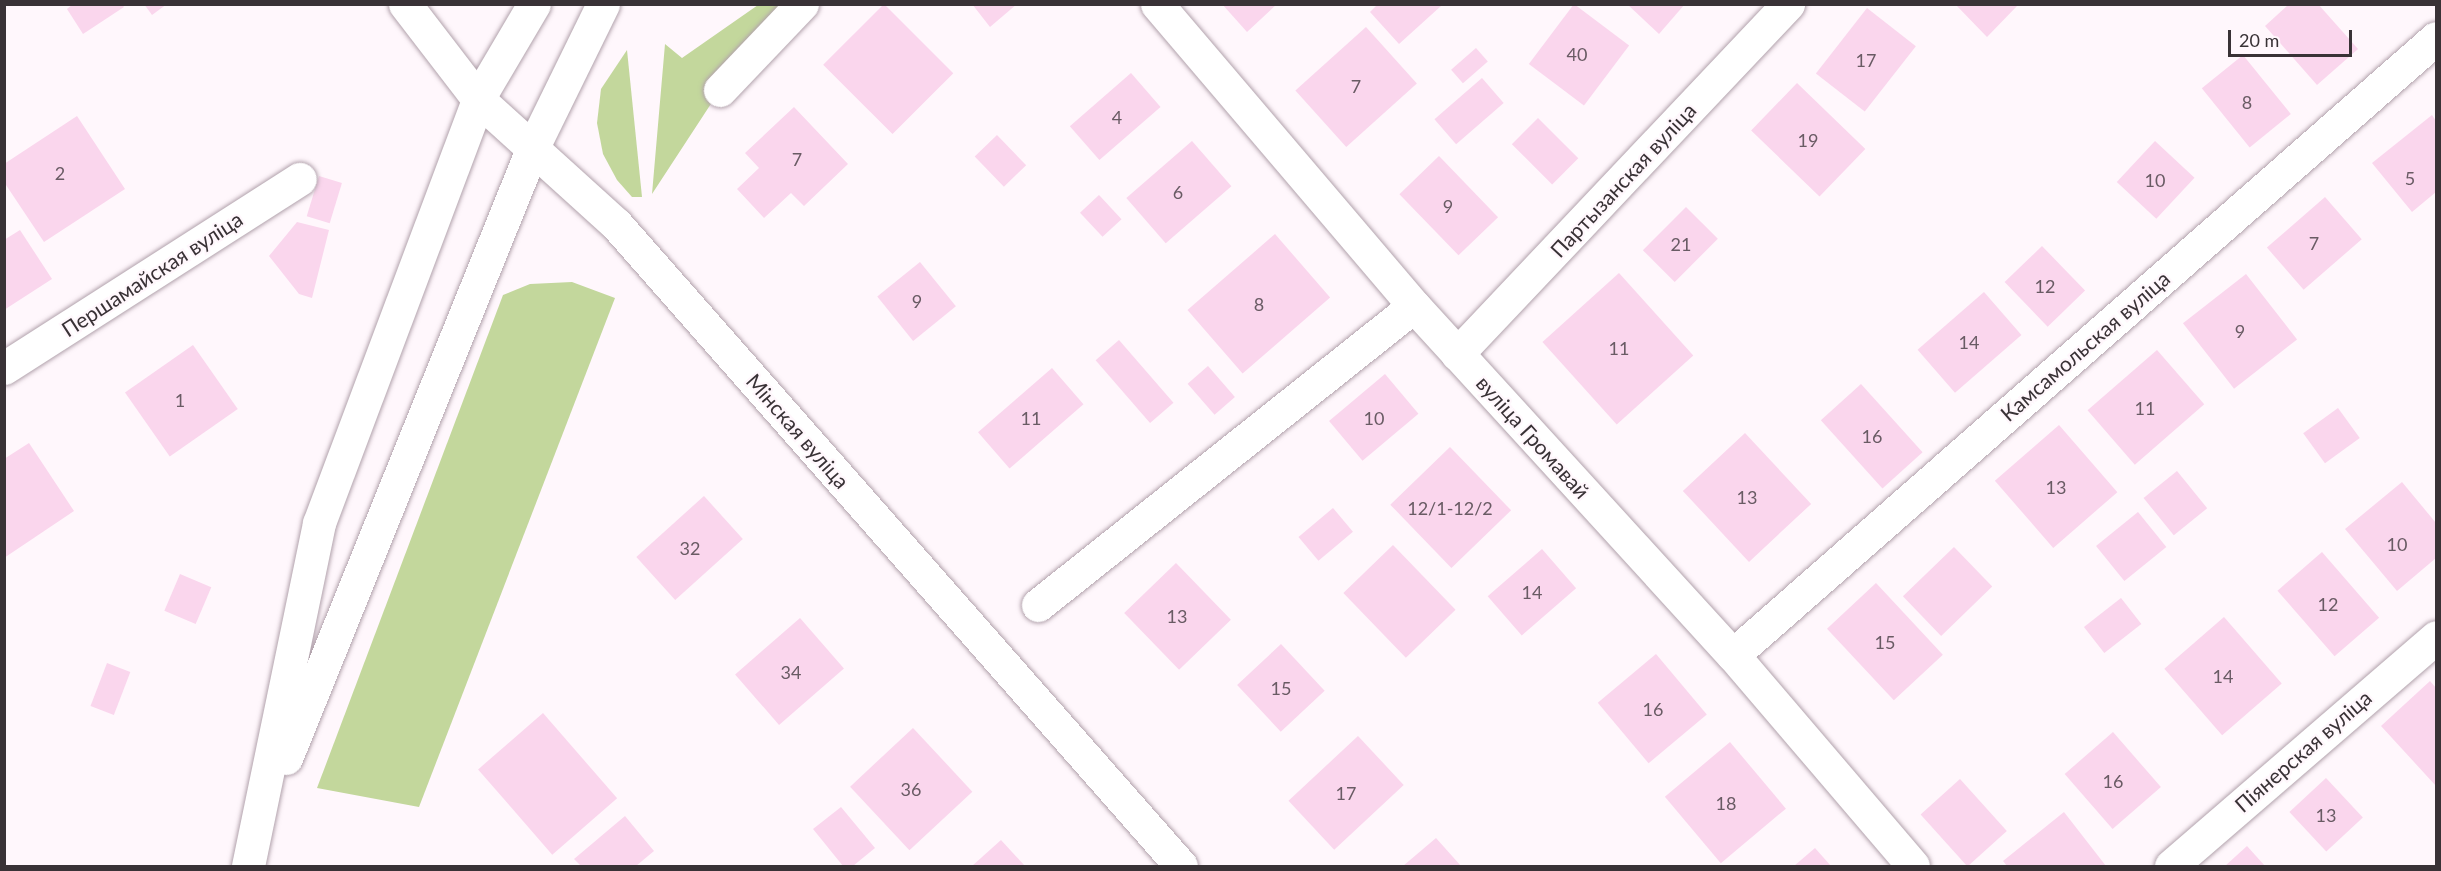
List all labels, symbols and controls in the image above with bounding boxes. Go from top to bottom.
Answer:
scale bar [2231,18,2356,56]
text: 20 m [2239,29,2279,51]
house number: 40 [1567,43,1587,65]
house number: 17 [1856,49,1876,71]
house number: 7 [1351,75,1361,97]
house number: 8 [2242,91,2252,113]
street label: Партызанская вуліца [1545,98,1701,262]
house number: 4 [1112,106,1122,128]
house number: 19 [1798,129,1818,151]
house number: 7 [792,148,802,170]
house number: 2 [55,162,65,184]
house number: 5 [2405,167,2415,189]
house number: 10 [2145,169,2165,191]
house number: 6 [1173,181,1183,203]
house number: 9 [1443,195,1453,217]
street label: Першамайская вуліца [57,206,247,342]
house number: 7 [2309,232,2319,254]
house number: 21 [1671,233,1691,255]
street label: Камсамольская вуліца [1995,266,2175,426]
house number: 12 [2035,275,2055,297]
house number: 9 [912,290,922,312]
house number: 8 [1254,293,1264,315]
house number: 9 [2235,320,2245,342]
house number: 14 [1959,331,1979,353]
house number: 11 [1609,337,1629,359]
street label: Мінская вуліца [741,368,855,494]
street label: вуліца Громавай [1471,370,1595,504]
house number: 1 [175,389,185,411]
house number: 11 [2135,397,2155,419]
house number: 11 [1021,407,1041,429]
house number: 10 [1364,407,1384,429]
house number: 16 [1862,425,1882,447]
house number: 13 [2046,476,2066,498]
house number: 13 [1737,486,1757,508]
house number: 12/1-12/2 [1407,497,1493,519]
house number: 10 [2387,533,2407,555]
house number: 32 [680,537,700,559]
house number: 14 [1522,581,1542,603]
house number: 12 [2318,593,2338,615]
house number: 13 [1167,605,1187,627]
house number: 15 [1875,631,1895,653]
house number: 34 [781,661,801,683]
house number: 14 [2213,665,2233,687]
house number: 15 [1271,677,1291,699]
street label: Піянерская вуліца [2229,685,2377,817]
house number: 16 [1643,698,1663,720]
house number: 16 [2103,770,2123,792]
house number: 36 [901,778,921,800]
house number: 17 [1336,782,1356,804]
house number: 18 [1716,792,1736,814]
house number: 13 [2316,804,2336,826]

